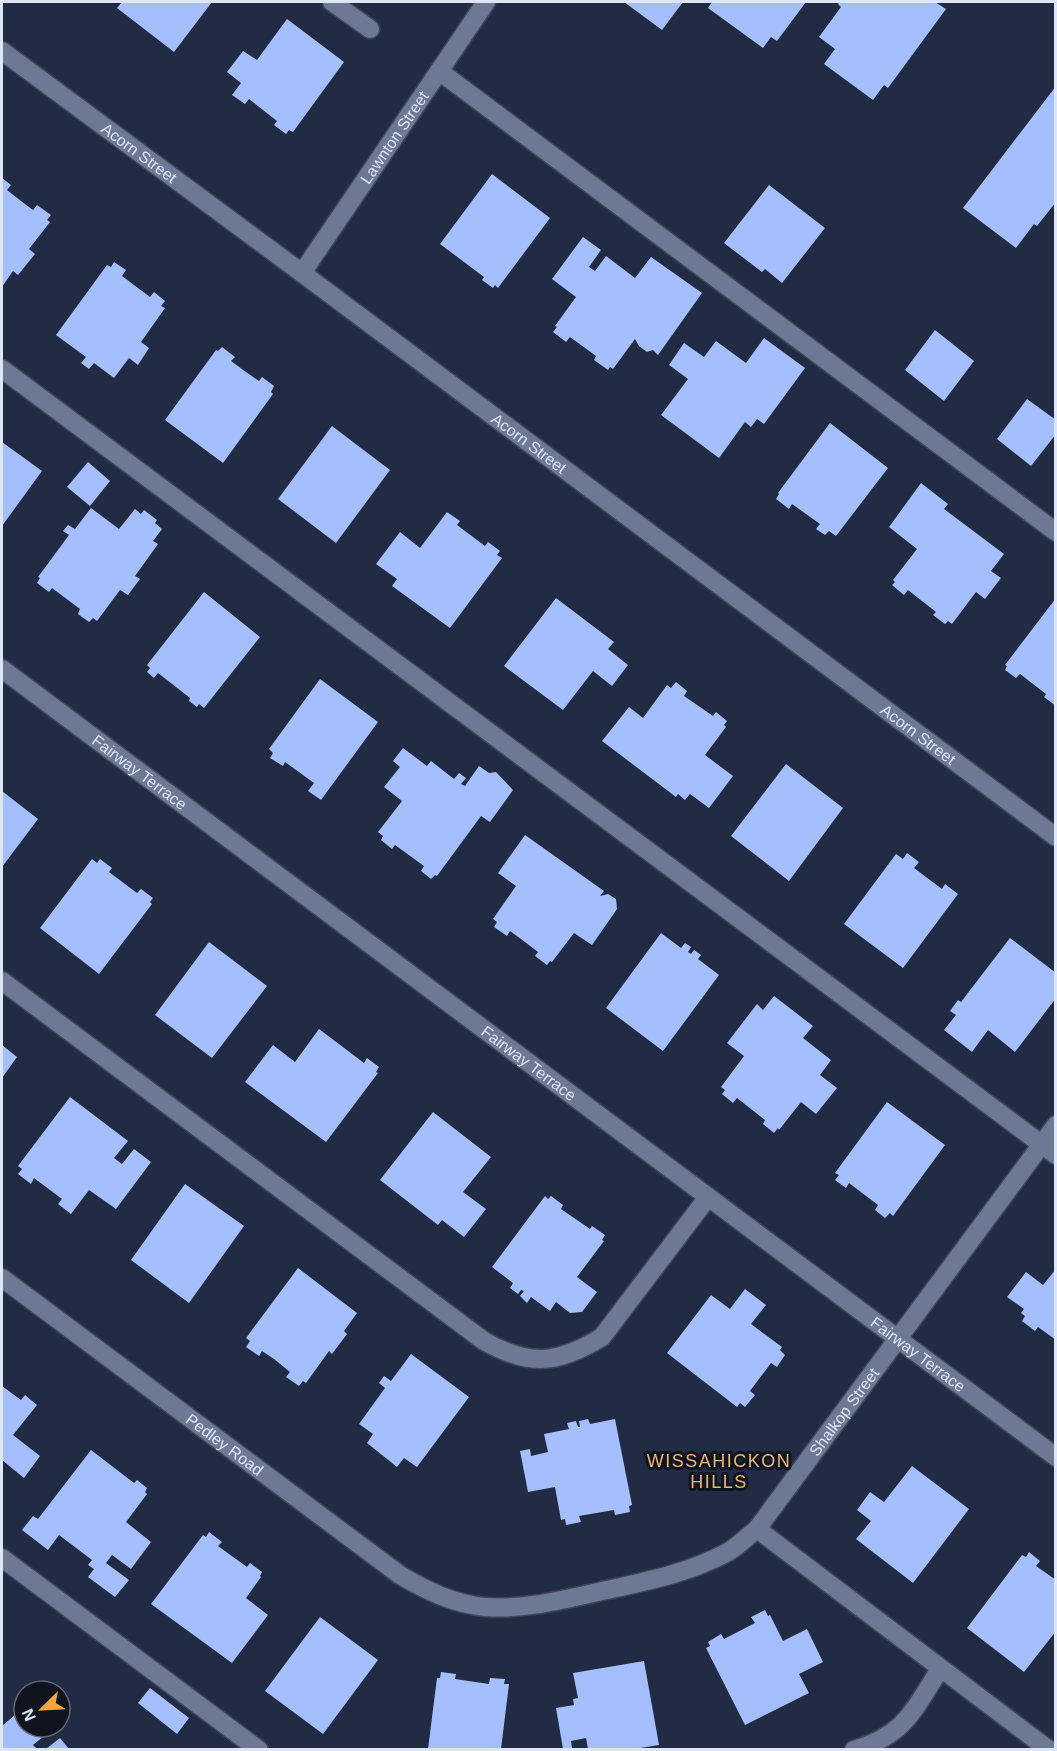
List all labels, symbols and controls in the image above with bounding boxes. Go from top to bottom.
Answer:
street label: Lawnton Street [357,88,432,187]
street label: Acorn Street [99,119,181,186]
street label: Acorn Street [489,410,570,477]
street label: Acorn Street [878,701,960,768]
street label: Fairway Terrace [89,731,190,813]
street label: Fairway Terrace [478,1022,580,1104]
street label: Fairway Terrace [868,1313,969,1395]
street label: Shalkop Street [806,1364,882,1459]
street label: Pedley Road [183,1410,267,1478]
district label: WISSAHICKON HILLS [647,1451,791,1492]
north arrow [12,1679,72,1739]
text: N [19,1706,39,1724]

